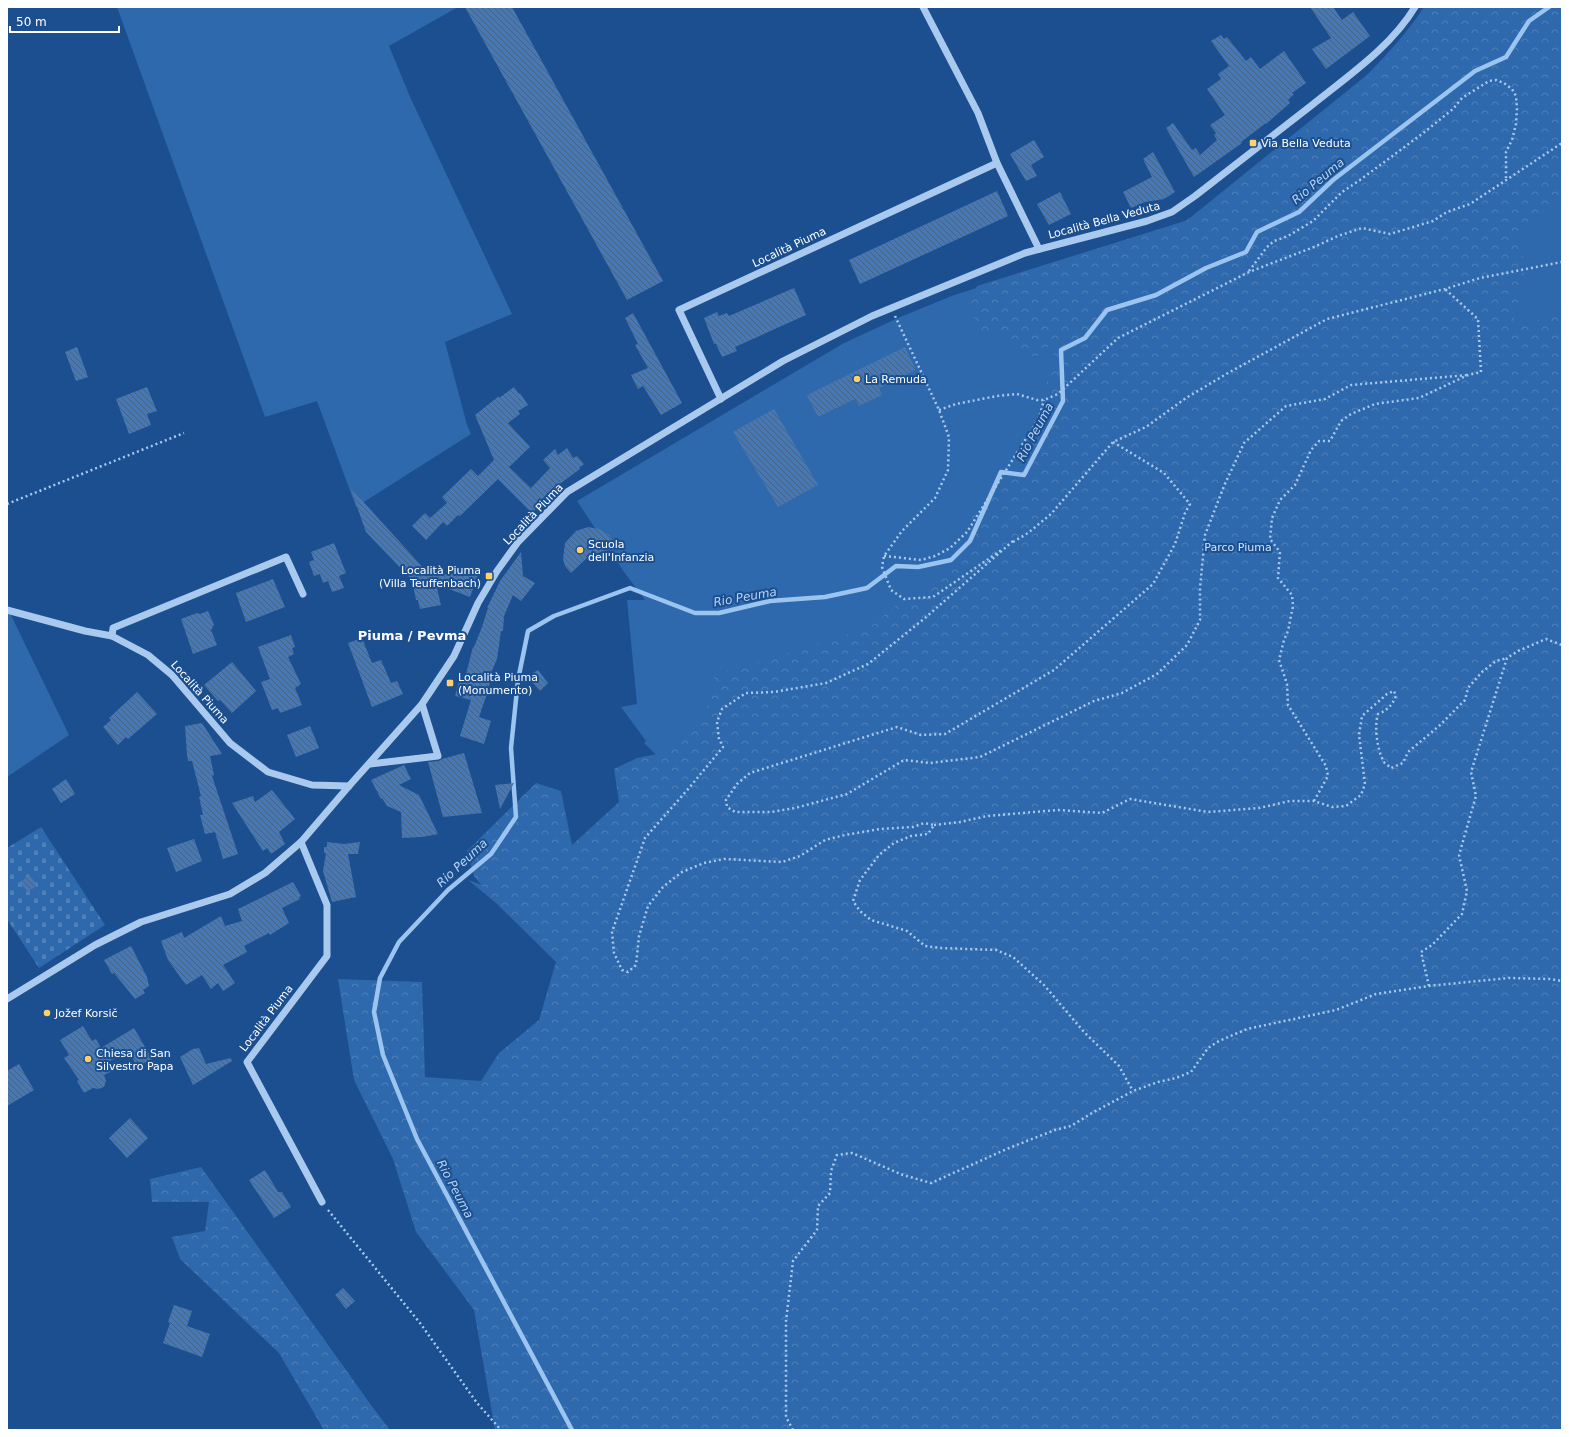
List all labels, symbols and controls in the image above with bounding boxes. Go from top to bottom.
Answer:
scale bar [10,8,119,34]
text: 50 m [16,15,47,29]
place label: Via Bella Veduta [1261,137,1351,150]
marker: Via Bella Veduta [1248,138,1258,148]
water label: Rio Peuma [1289,155,1347,207]
street label: Località Bella Veduta [1047,199,1161,242]
street label: Località Piuma [750,225,828,270]
place label: La Remuda [865,373,927,386]
marker: La Remuda [852,374,862,384]
water label: Rio Peuma [1014,400,1056,464]
street label: Località Piuma [501,481,566,548]
place label: Scuola dell'Infanzia [588,538,654,564]
park label: Parco Piuma [1204,541,1272,554]
marker: Scuola dell'Infanzia [575,545,585,555]
place label: Località Piuma (Villa Teuffenbach) [379,564,481,590]
marker: Località Piuma (Villa Teuffenbach) [484,571,494,581]
water label: Rio Peuma [712,585,778,609]
district label: Piuma / Pevma [358,628,466,643]
street label: Località Piuma [168,658,231,726]
place label: Località Piuma (Monumento) [458,671,538,697]
marker: Località Piuma (Monumento) [445,678,455,688]
water label: Rio Peuma [434,836,490,890]
street label: Località Piuma [237,982,296,1054]
place label: Jožef Korsič [54,1007,118,1020]
marker: Jožef Korsič [42,1008,52,1018]
place label: Chiesa di San Silvestro Papa [96,1047,174,1073]
marker: Chiesa di San Silvestro Papa [83,1054,93,1064]
water label: Rio Peuma [434,1157,476,1221]

